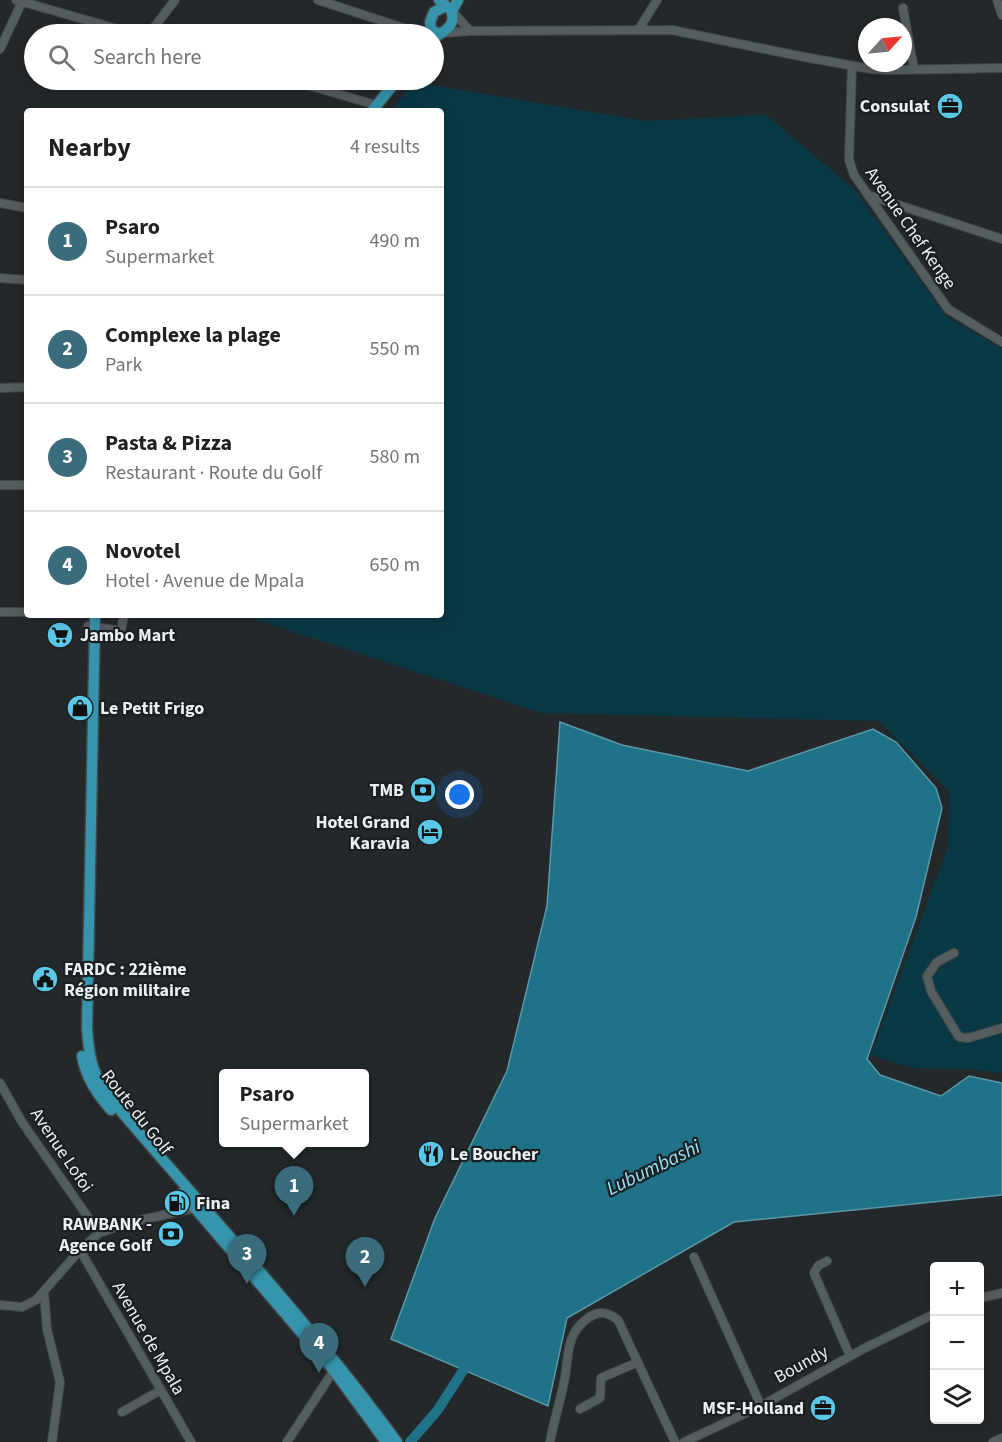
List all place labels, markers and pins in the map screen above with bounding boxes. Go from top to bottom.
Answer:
office icon: Consulat [935,91,965,121]
place label: Consulat [860,94,930,119]
supermarket icon: Jambo Mart [45,620,75,650]
place label: Jambo Mart [80,623,175,648]
shop icon: Le Petit Frigo [65,693,95,723]
place label: Le Petit Frigo [100,696,204,721]
bank icon: TMB [408,775,438,805]
place label: TMB [369,778,404,803]
place label: Hotel Grand Karavia [315,810,410,856]
hotel icon: Hotel Grand Karavia [415,817,445,847]
place label: FARDC : 22ième Région militaire [64,957,190,1003]
public building icon: FARDC : 22ième Région militaire [30,964,60,994]
restaurant icon: Le Boucher [416,1139,446,1169]
place label: Le Boucher [450,1142,539,1167]
pin: 1 [274,1166,314,1216]
fuel station icon: Fina [162,1188,192,1218]
place label: Fina [196,1191,230,1216]
place label: RAWBANK - Agence Golf [58,1212,153,1258]
bank icon: RAWBANK - Agence Golf [156,1219,186,1249]
pin: 3 [228,1234,266,1284]
pin: 2 [346,1238,385,1287]
pin: 4 [300,1324,338,1373]
office icon: MSF-Holland [808,1393,838,1423]
place label: MSF-Holland [702,1396,804,1421]

